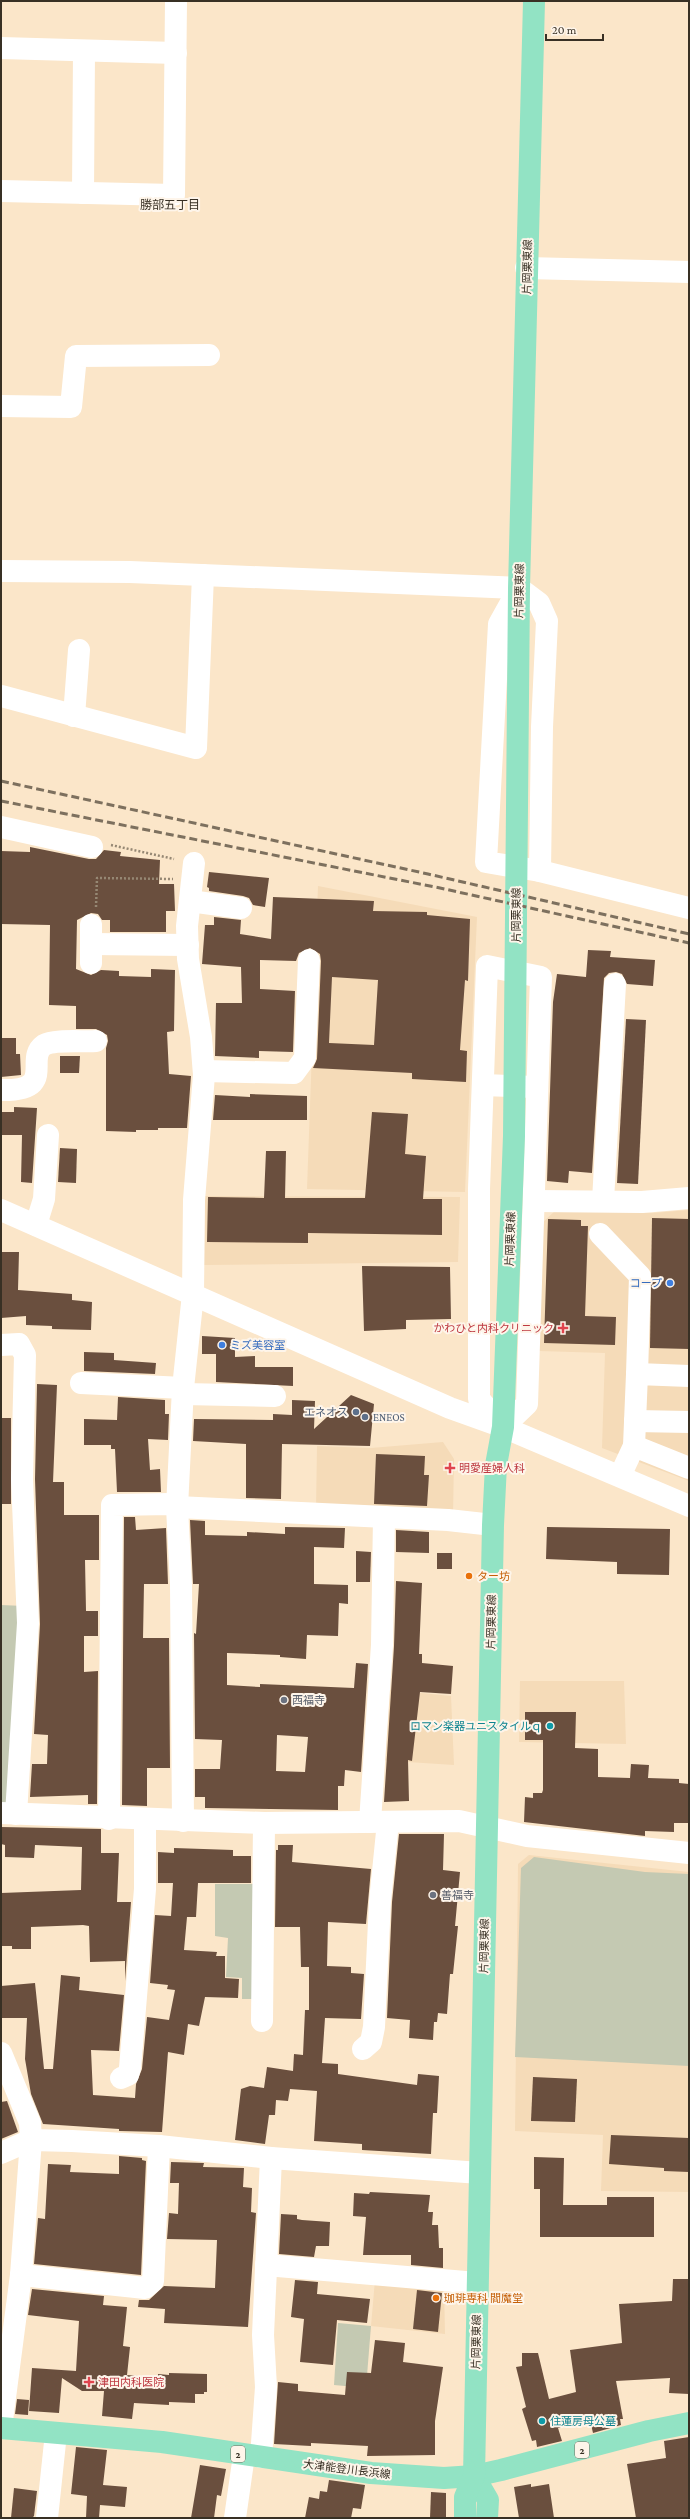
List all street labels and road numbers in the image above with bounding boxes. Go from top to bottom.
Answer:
street label: 片岡栗東線 [521,239,533,295]
street label: 片岡栗東線 [513,563,525,619]
street label: 片岡栗東線 [510,888,522,943]
street label: 片岡栗東線 [503,1211,517,1267]
street label: 片岡栗東線 [485,1594,497,1650]
street label: 片岡栗東線 [478,1918,490,1974]
street label: 片岡栗東線 [470,2314,482,2370]
road number: 2 [575,2442,589,2458]
road number: 2 [231,2446,245,2462]
street label: 大津能登川長浜線 [303,2458,391,2480]

